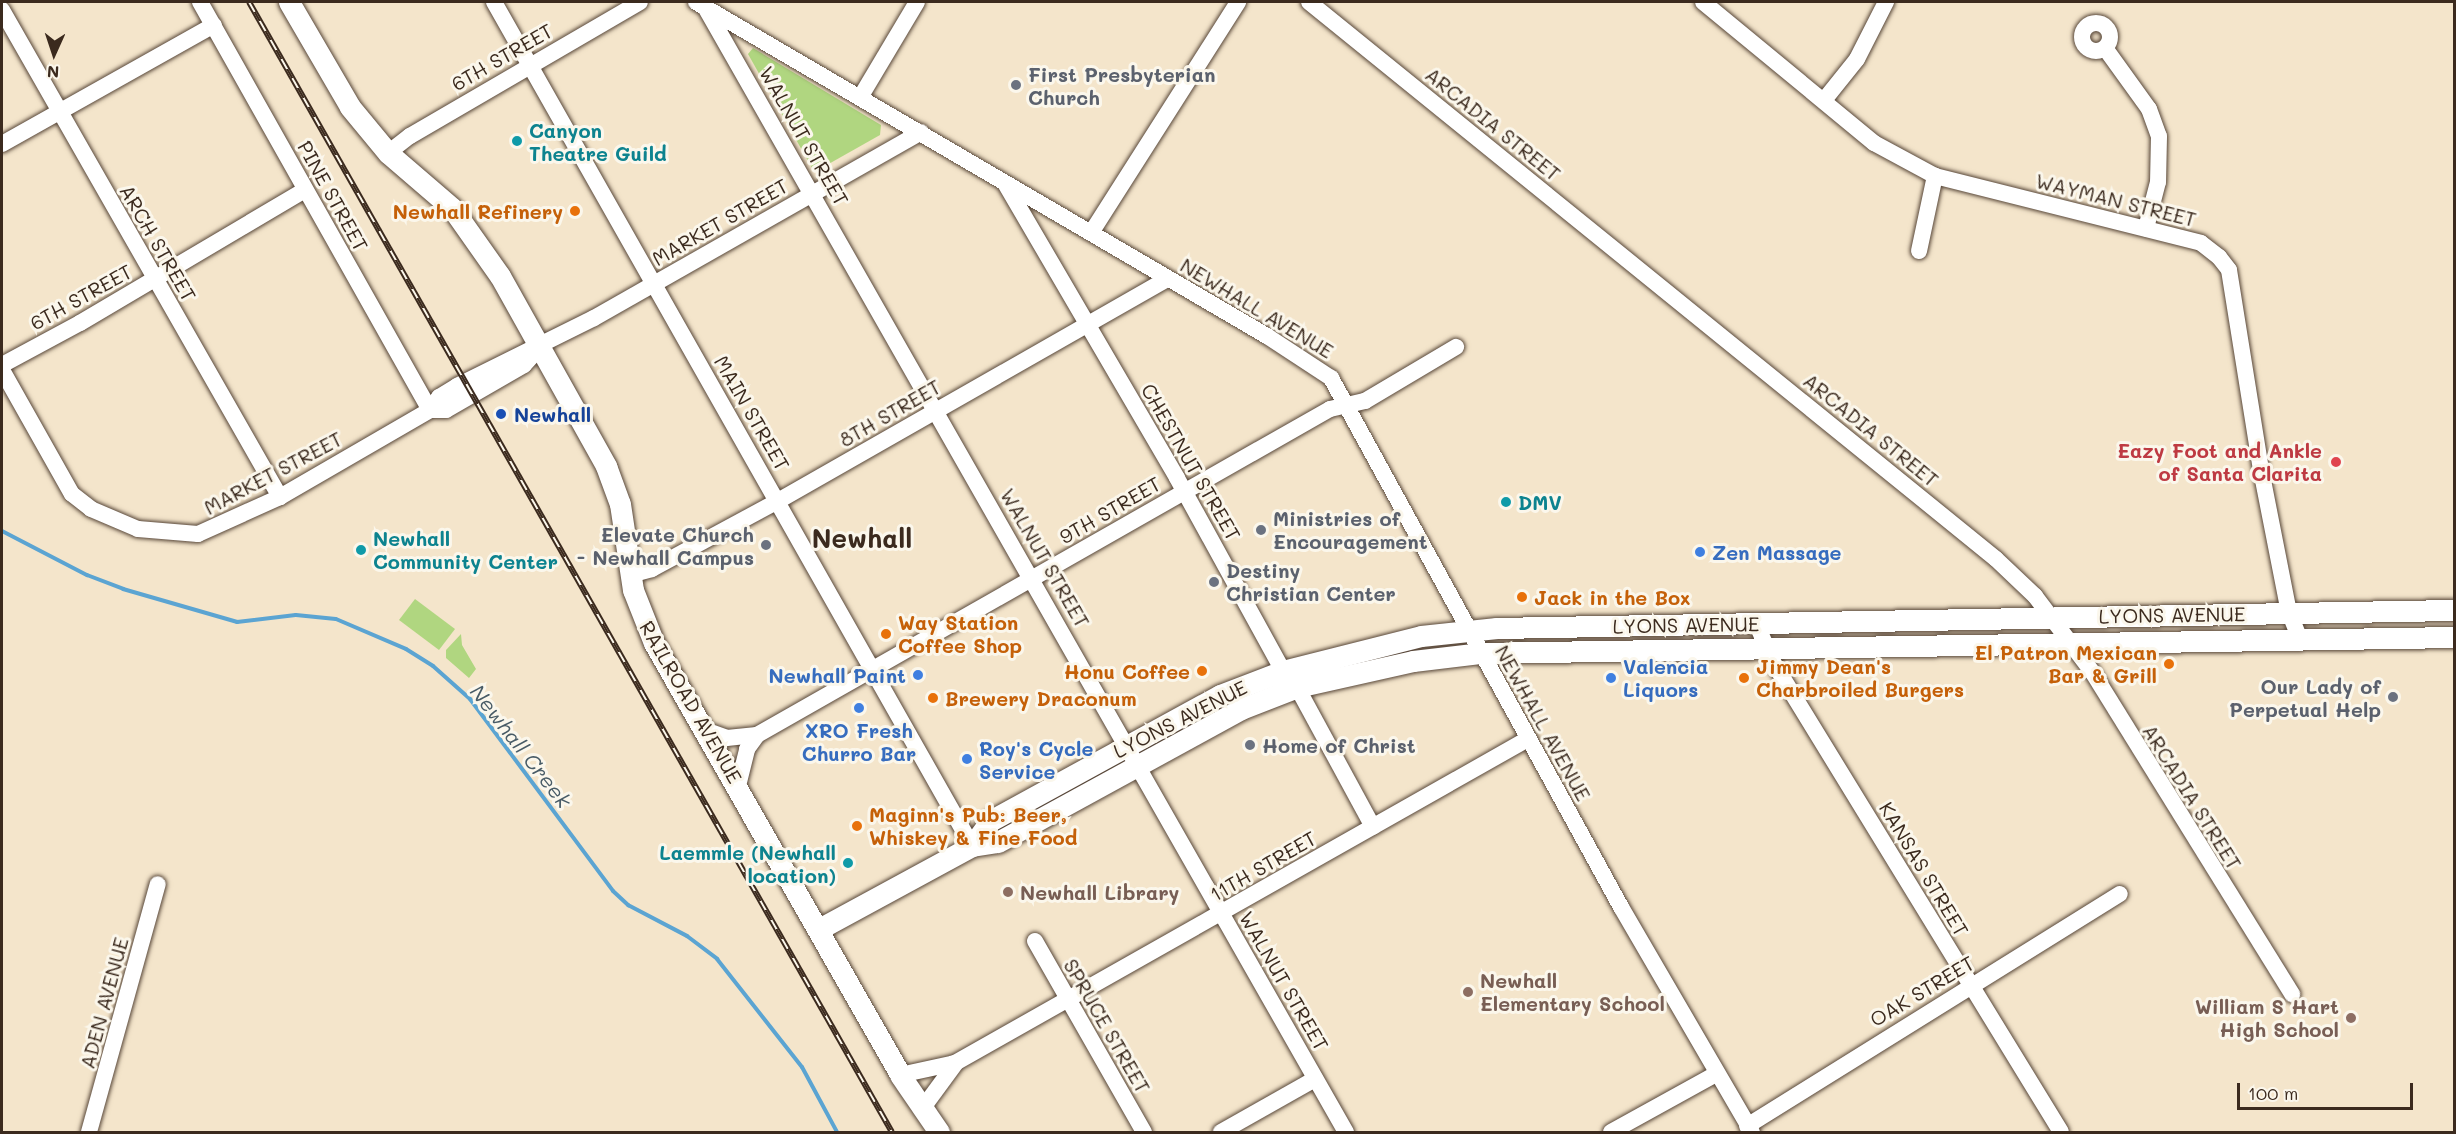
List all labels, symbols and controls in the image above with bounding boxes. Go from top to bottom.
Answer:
street label: 6TH STREET [447,18,557,96]
north arrow [24,24,84,84]
text: N [46,62,60,83]
street label: WALNUT STREET [754,62,854,210]
place label: First Presbyterian Church [1028,62,1216,109]
street label: ARCADIA STREET [1421,62,1565,186]
marker: First Presbyterian Church [1009,78,1023,92]
place label: Canyon Theatre Guild [529,118,667,165]
marker: Canyon Theatre Guild [510,134,524,148]
street label: PINE STREET [293,136,373,256]
street label: WAYMAN STREET [2033,168,2199,232]
street label: MARKET STREET [648,173,792,271]
street label: ARCH STREET [115,180,201,306]
place label: Newhall Refinery [393,199,563,223]
marker: Newhall Refinery [568,204,582,218]
street label: NEWHALL AVENUE [1176,253,1338,363]
street label: 6TH STREET [26,259,136,335]
street label: MAIN STREET [709,351,795,475]
street label: ARCADIA STREET [1799,368,1943,492]
street label: 8TH STREET [835,374,945,452]
street label: CHESTNUT STREET [1136,379,1246,545]
place label: Newhall [514,402,591,426]
marker: Newhall [492,405,510,423]
street label: MARKET STREET [200,426,346,520]
place label: Eazy Foot and Ankle of Santa Clarita [2117,438,2322,485]
marker: Eazy Foot and Ankle of Santa Clarita [2327,453,2345,471]
street label: 9TH STREET [1055,471,1165,549]
street label: WALNUT STREET [995,484,1095,632]
place label: DMV [1518,490,1562,514]
marker: DMV [1499,495,1513,509]
place label: Ministries of Encouragement [1273,506,1428,553]
place label: Elevate Church - Newhall Campus [577,522,754,569]
district label: Newhall [812,523,912,555]
marker: Ministries of Encouragement [1254,523,1268,537]
place label: Newhall Community Center [373,526,558,573]
marker: Elevate Church - Newhall Campus [759,538,773,552]
place label: Zen Massage [1712,540,1842,564]
marker: Newhall Community Center [354,543,368,557]
marker: Zen Massage [1693,545,1707,559]
place label: Destiny Christian Center [1226,558,1396,605]
marker: Destiny Christian Center [1207,575,1221,589]
place label: Jack in the Box [1534,585,1691,609]
marker: Jack in the Box [1515,590,1529,604]
street label: LYONS AVENUE [2099,602,2245,628]
place label: Way Station Coffee Shop [898,610,1022,657]
street label: LYONS AVENUE [1613,612,1759,638]
street label: RAILROAD AVENUE [635,617,747,787]
marker: Way Station Coffee Shop [879,627,893,641]
place label: El Patron Mexican Bar & Grill [1974,640,2157,687]
street label: NEWHALL AVENUE [1490,641,1596,805]
place label: Valencia Liquors [1623,654,1708,701]
place label: Jimmy Dean's Charbroiled Burgers [1756,654,1964,701]
marker: El Patron Mexican Bar & Grill [2162,657,2176,671]
place label: Honu Coffee [1064,659,1190,683]
place label: Newhall Paint [769,663,906,687]
marker: Honu Coffee [1195,664,1209,678]
marker: Newhall Paint [911,668,925,682]
marker: Valencia Liquors [1604,671,1618,685]
marker: Jimmy Dean's Charbroiled Burgers [1737,671,1751,685]
place label: Our Lady of Perpetual Help [2229,674,2381,721]
street label: LYONS AVENUE [1109,675,1251,763]
water label: Newhall Creek [465,679,577,813]
place label: Brewery Draconum [945,686,1137,710]
marker: Our Lady of Perpetual Help [2386,690,2400,704]
marker: Brewery Draconum [926,691,940,705]
marker: XRO Fresh Churro Bar [852,701,866,715]
place label: XRO Fresh Churro Bar [802,718,916,765]
street label: ARCADIA STREET [2138,720,2246,874]
place label: Home of Christ [1262,733,1416,757]
place label: Roy's Cycle Service [979,736,1093,783]
marker: Home of Christ [1243,738,1257,752]
marker: Roy's Cycle Service [960,752,974,766]
street label: KANSAS STREET [1874,797,1974,941]
place label: Maginn's Pub: Beer, Whiskey & Fine Food [869,802,1077,849]
marker: Maginn's Pub: Beer, Whiskey & Fine Food [850,819,864,833]
street label: 11TH STREET [1205,826,1321,906]
place label: Laemmle (Newhall location) [659,840,836,887]
marker: Laemmle (Newhall location) [841,856,855,870]
place label: Newhall Library [1020,880,1179,904]
marker: Newhall Library [1001,885,1015,899]
street label: WALNUT STREET [1234,907,1334,1055]
street label: ADEN AVENUE [75,935,133,1071]
street label: OAK STREET [1865,950,1979,1032]
street label: SPRUCE STREET [1059,955,1155,1097]
place label: Newhall Elementary School [1480,969,1665,1016]
marker: Newhall Elementary School [1461,985,1475,999]
place label: William S Hart High School [2195,994,2339,1041]
marker: William S Hart High School [2344,1011,2358,1025]
scale bar [2240,1071,2416,1109]
text: 100 m [2248,1081,2298,1105]

